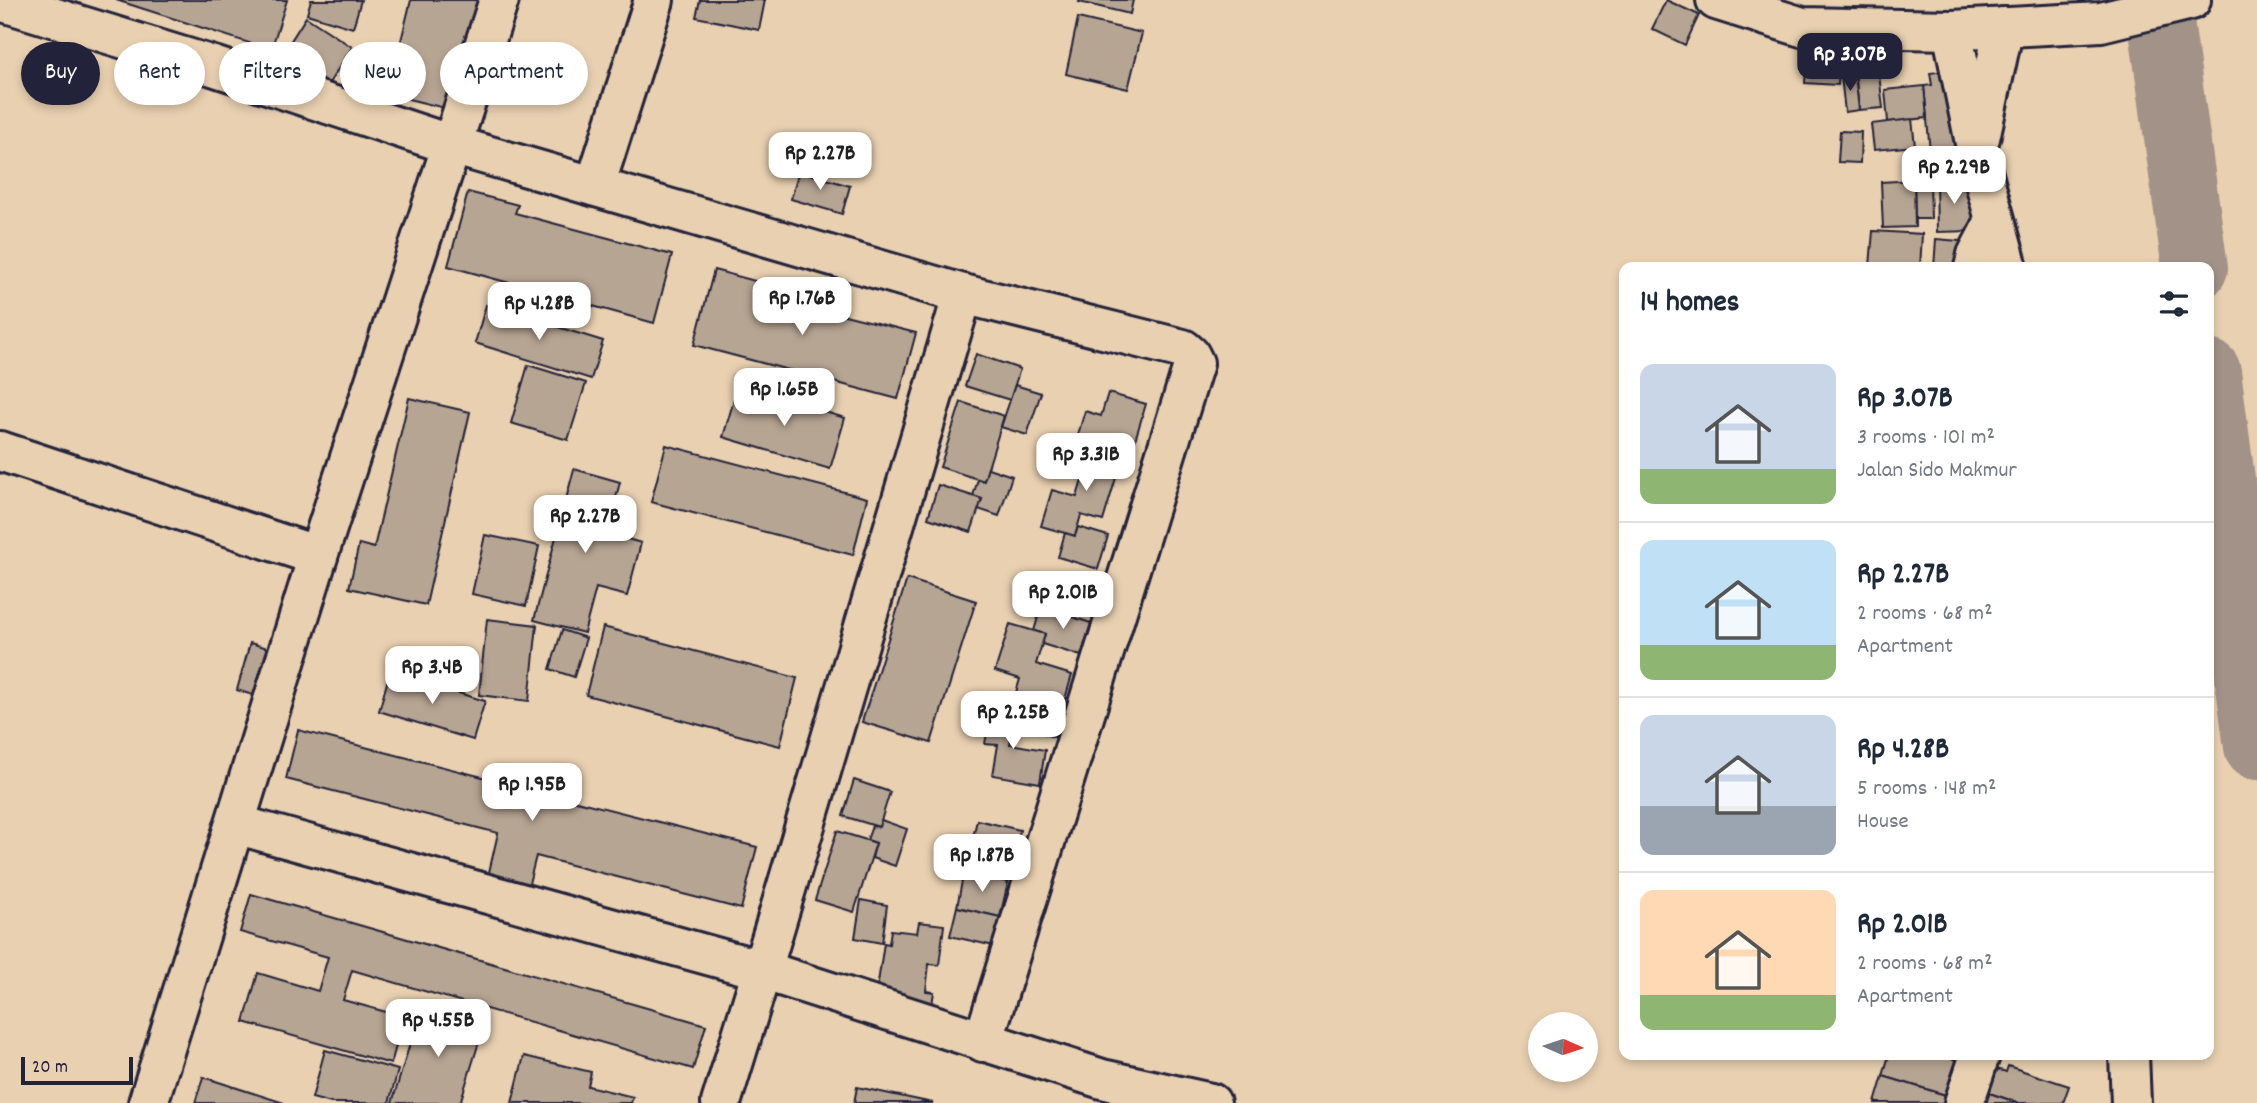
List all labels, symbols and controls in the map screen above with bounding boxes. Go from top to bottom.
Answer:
pin: Rp 3.07B [1778,34,1922,93]
text: Rp 3.07B [1813,39,1887,72]
chip: Buy [21,42,100,105]
chip: Rent [114,42,205,105]
chip: Filters [219,42,326,105]
chip: New [340,42,426,105]
chip: Apartment [440,42,588,105]
pin: Rp 2.27B [748,132,892,192]
text: Rp 2.27B [785,138,855,171]
pin: Rp 2.29B [1882,146,2026,206]
text: Rp 2.29B [1918,152,1990,185]
pin: Rp 1.76B [730,278,874,337]
pin: Rp 4.28B [467,282,611,342]
text: Rp 1.76B [769,283,835,316]
text: 14 homes [1640,283,1739,326]
icon: filters [2155,285,2193,323]
text: Rp 4.28B [504,288,574,321]
pin: Rp 1.65B [712,368,856,428]
text: Rp 1.65B [750,374,818,407]
text: Rp 3.07B [1857,379,1953,422]
icon: home [1696,392,1780,476]
text: 3 rooms · 101 m² [1857,422,1995,455]
pin: Rp 3.31B [1014,434,1158,493]
text: Rp 3.31B [1052,439,1120,472]
text: Jalan Sido Makmur [1857,455,2017,488]
pin: Rp 2.27B [513,496,657,555]
text: Rp 2.27B [550,501,620,534]
text: Rp 2.27B [1857,555,1949,598]
icon: home [1696,568,1780,652]
pin: Rp 2.01B [991,572,1135,631]
text: Rp 2.01B [1028,577,1098,610]
text: 2 rooms · 68 m² [1857,598,1993,631]
text: Apartment [1857,631,1953,664]
pin: Rp 3.4B [367,646,497,706]
text: Rp 3.4B [401,652,463,685]
pin: Rp 2.25B [941,692,1085,751]
text: Rp 2.25B [977,697,1049,730]
text: Rp 4.28B [1857,730,1949,773]
icon: home [1696,743,1780,827]
pin: Rp 1.95B [460,764,604,823]
text: Rp 1.95B [498,769,566,802]
text: 5 rooms · 148 m² [1857,773,1996,806]
text: House [1857,806,1909,839]
pin: Rp 1.87B [910,834,1054,894]
text: Rp 1.87B [950,840,1014,873]
text: Rp 2.01B [1857,905,1948,948]
icon: home [1696,918,1780,1002]
text: 2 rooms · 68 m² [1857,948,1993,981]
text: Apartment [1857,981,1953,1014]
pin: Rp 4.55B [366,1000,510,1059]
text: Rp 4.55B [402,1005,474,1038]
north arrow [1528,1012,1598,1082]
map controls [1528,1012,1598,1082]
scale bar [21,1054,133,1086]
text: 20 m [32,1055,68,1082]

